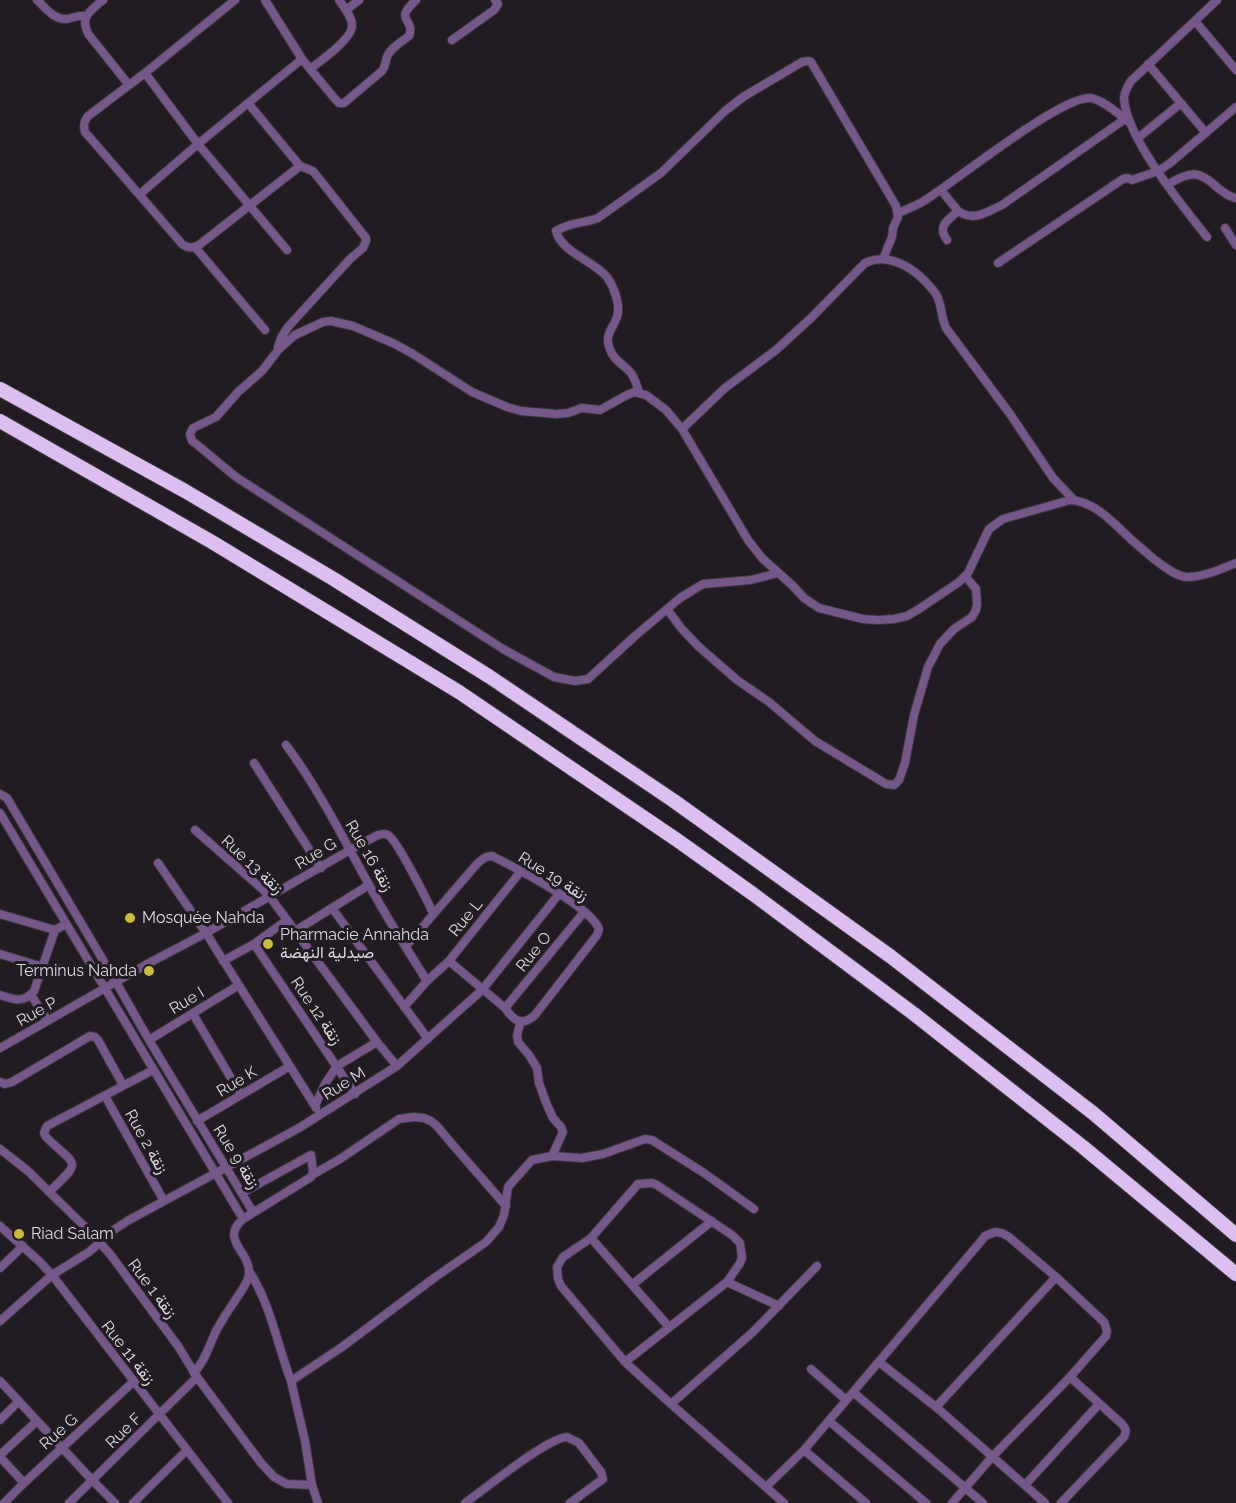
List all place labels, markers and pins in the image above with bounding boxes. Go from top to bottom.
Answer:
place label: Mosquée Nahda [142,908,264,928]
marker: Mosquée Nahda [123,911,137,925]
place label: Pharmacie Annahda صيدلية النهضة [280,925,429,963]
marker: Pharmacie Annahda صيدلية النهضة [261,937,275,951]
place label: Terminus Nahda [16,961,137,981]
marker: Terminus Nahda [142,964,156,978]
place label: Riad Salam [31,1224,114,1244]
marker: Riad Salam [12,1227,26,1241]

